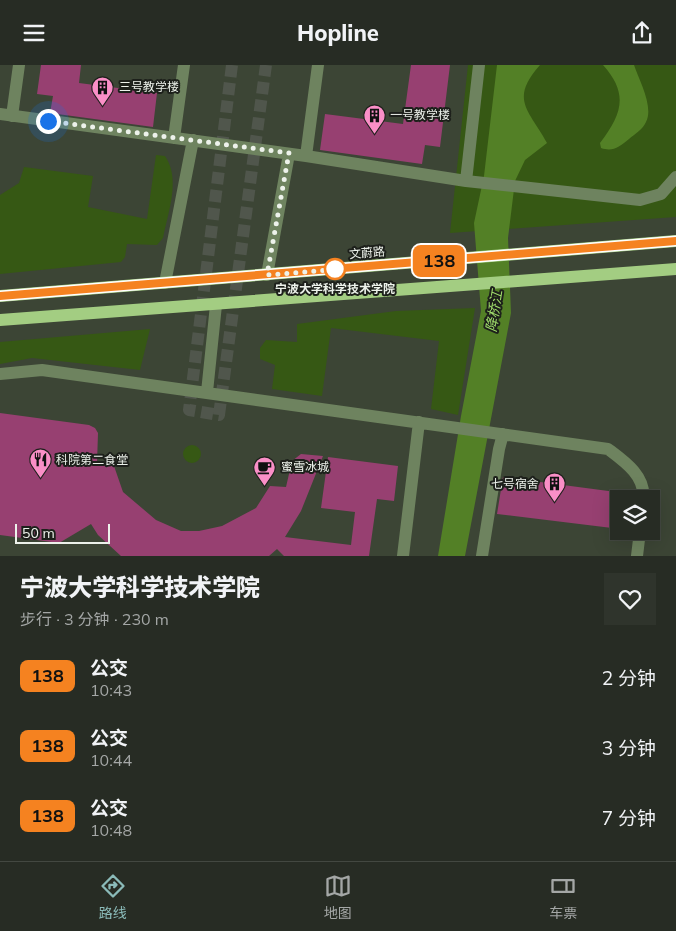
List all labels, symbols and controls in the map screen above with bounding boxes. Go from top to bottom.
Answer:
icon: menu [20,19,48,47]
text: Hopline [297,19,379,47]
icon: share [628,19,656,47]
building icon: 三号教学楼 [91,75,115,106]
place label: 三号教学楼 [119,79,179,94]
building icon: 一号教学楼 [362,103,386,134]
place label: 一号教学楼 [390,107,450,122]
your location [36,109,61,134]
street label: 文蔚路 [348,243,386,262]
line badge: 138 [410,245,468,277]
text: 138 [423,249,455,272]
marker: 宁波大学科学技术学院 [324,258,346,280]
place label: 宁波大学科学技术学院 [275,281,395,296]
water label: 降桥江 [482,287,506,333]
restaurant icon: 科院第二食堂 [28,448,52,479]
place label: 科院第二食堂 [56,452,128,467]
cafe icon: 蜜雪冰城 [253,455,277,486]
place label: 蜜雪冰城 [281,459,329,474]
building icon: 七号宿舍 [543,472,567,503]
place label: 七号宿舍 [491,476,539,491]
map controls [610,490,660,540]
button: layers [610,490,660,540]
scale bar [15,521,110,544]
text: 50 m [22,524,55,542]
text: 宁波大学科学技术学院 [20,572,260,602]
button: heart [604,573,656,625]
text: 步行 · 3 分钟 · 230 m [20,609,169,629]
text: 公交 [90,656,128,680]
text: 138 [31,664,64,687]
text: 2 分钟 [602,666,656,690]
text: 10:43 [90,680,132,700]
text: 公交 [90,726,128,750]
text: 138 [31,734,64,757]
text: 3 分钟 [602,736,656,760]
text: 10:44 [90,750,132,770]
text: 公交 [90,796,128,820]
text: 138 [31,804,64,827]
text: 7 分钟 [602,806,656,830]
text: 10:48 [90,820,132,840]
tab: 路线 [99,872,127,922]
tab: 地图 [324,872,352,922]
tab: 车票 [549,872,577,922]

